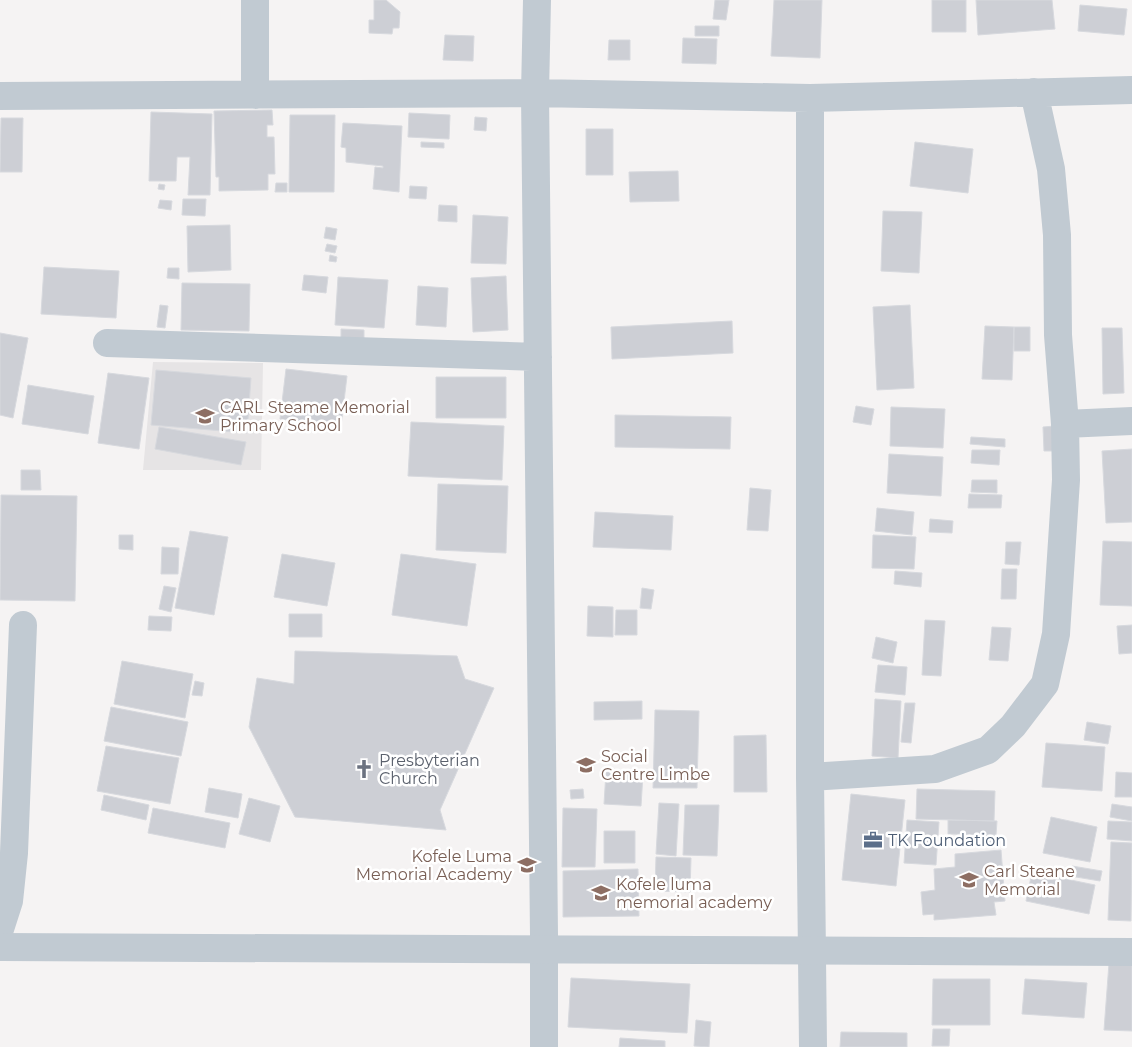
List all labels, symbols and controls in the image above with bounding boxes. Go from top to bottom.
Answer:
place label: CARL Steame Memorial Primary School [220,398,410,435]
school or university icon: CARL Steame Memorial Primary School [194,405,216,427]
place label: Social Centre Limbe [601,747,710,784]
place label: Presbyterian Church [379,751,480,788]
school or university icon: Social Centre Limbe [575,754,597,776]
church icon: Presbyterian Church [353,758,375,780]
office icon: TK Foundation [862,829,884,851]
place label: TK Foundation [888,831,1006,850]
place label: Kofele Luma Memorial Academy [356,847,512,884]
school or university icon: Kofele Luma Memorial Academy [516,854,538,876]
place label: Carl Steane Memorial [984,862,1075,899]
school or university icon: Carl Steane Memorial [958,869,980,891]
place label: Kofele luma memorial academy [616,875,772,912]
school or university icon: Kofele luma memorial academy [590,882,612,904]

